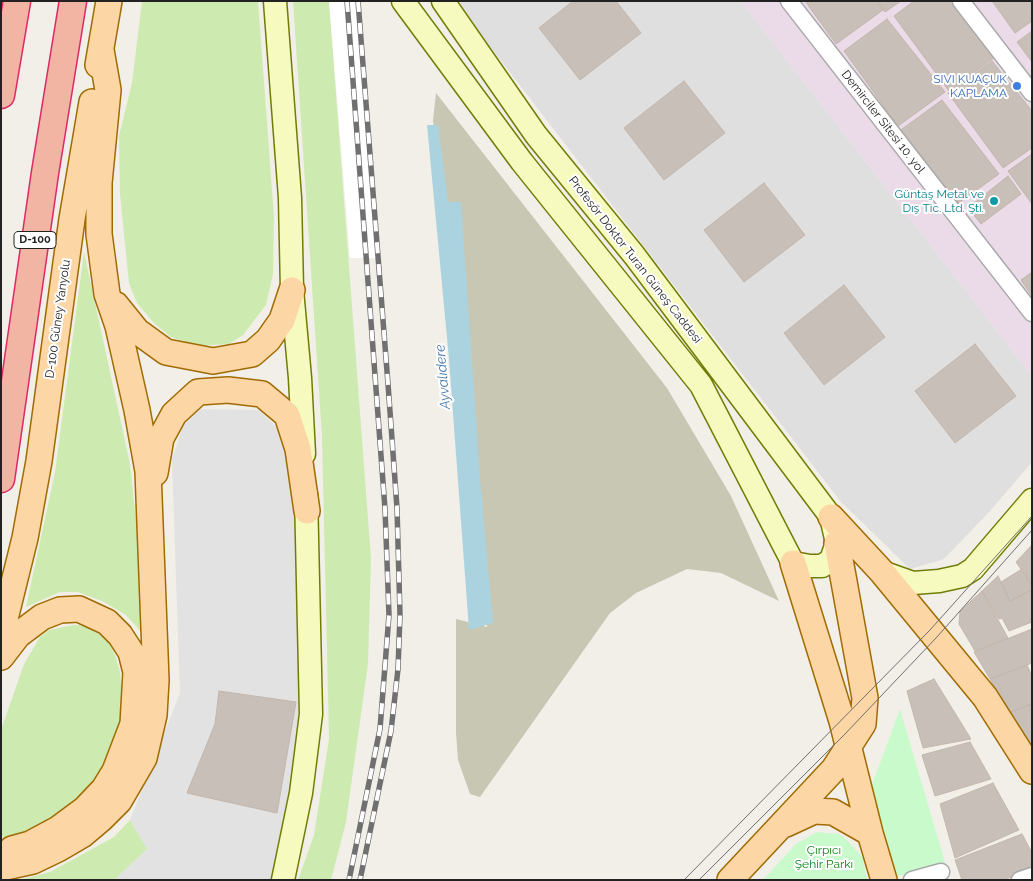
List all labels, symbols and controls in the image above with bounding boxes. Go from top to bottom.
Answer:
street label: Demirciler Sitesi 10. yol [838,68,928,176]
place label: SIVI KUAÇUK KAPLAMA [933,72,1007,100]
marker: SIVI KUAÇUK KAPLAMA [1011,80,1023,92]
street label: Profesör Doktor Turan Güneş Caddesi [565,174,705,346]
place label: Güntaş Metal ve Dış Tic. Ltd. Şti. [894,187,984,215]
marker: Güntaş Metal ve Dış Tic. Ltd. Şti. [988,195,1000,207]
road number: D-100 [14,232,56,248]
street label: D-100 Güney Yanyolu [43,259,73,379]
water label: Ayvalıdere [432,344,454,410]
park label: Çırpıcı Şehir Parkı [795,843,853,871]

